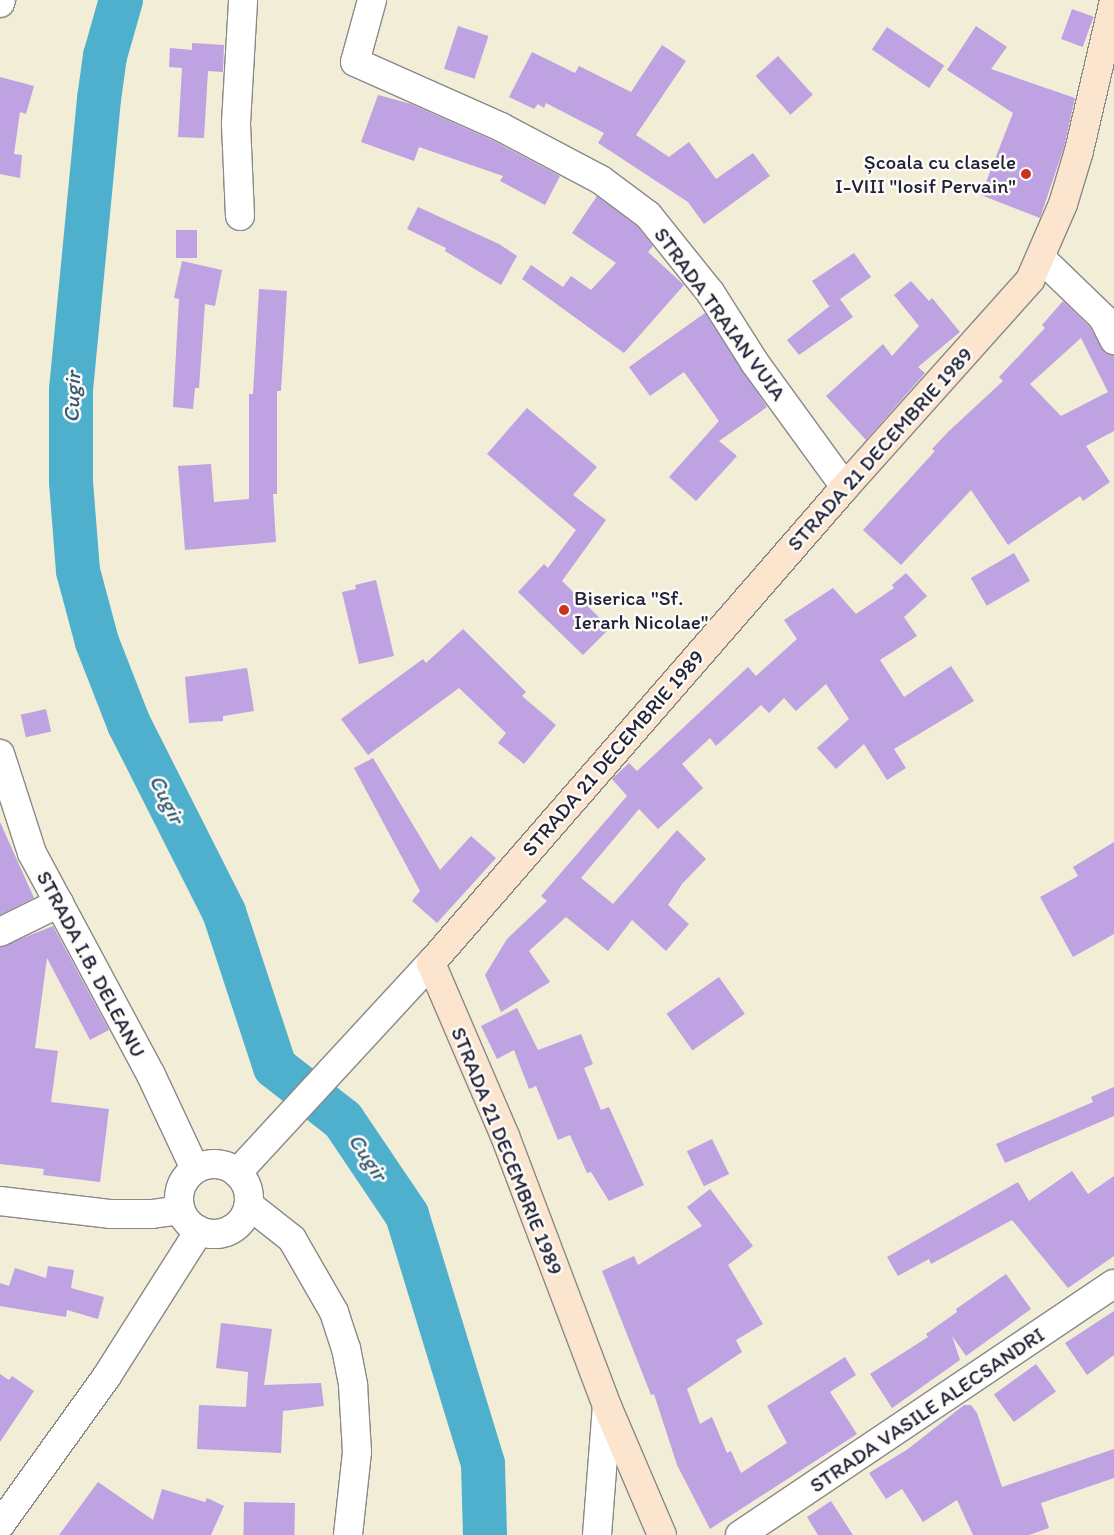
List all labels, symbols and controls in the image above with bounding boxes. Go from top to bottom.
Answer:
place label: Școala cu clasele I-VIII "Iosif Pervain" [833,149,1016,199]
marker: Școala cu clasele I-VIII "Iosif Pervain" [1020,168,1032,180]
street label: STRADA TRAIAN VUIA [650,224,790,404]
street label: STRADA 21 DECEMBRIE 1989 [781,341,979,557]
water label: Cugir [58,371,86,423]
place label: Biserica "Sf. Ierarh Nicolae" [574,585,709,635]
marker: Biserica "Sf. Ierarh Nicolae" [558,604,570,616]
street label: STRADA 21 DECEMBRIE 1989 [515,643,711,863]
water label: Cugir [144,770,190,828]
street label: STRADA I.B. DELEANU [31,866,151,1062]
street label: STRADA 21 DECEMBRIE 1989 [445,1022,569,1280]
water label: Cugir [343,1128,393,1186]
street label: STRADA VASILE ALECSANDRI [806,1323,1048,1497]

